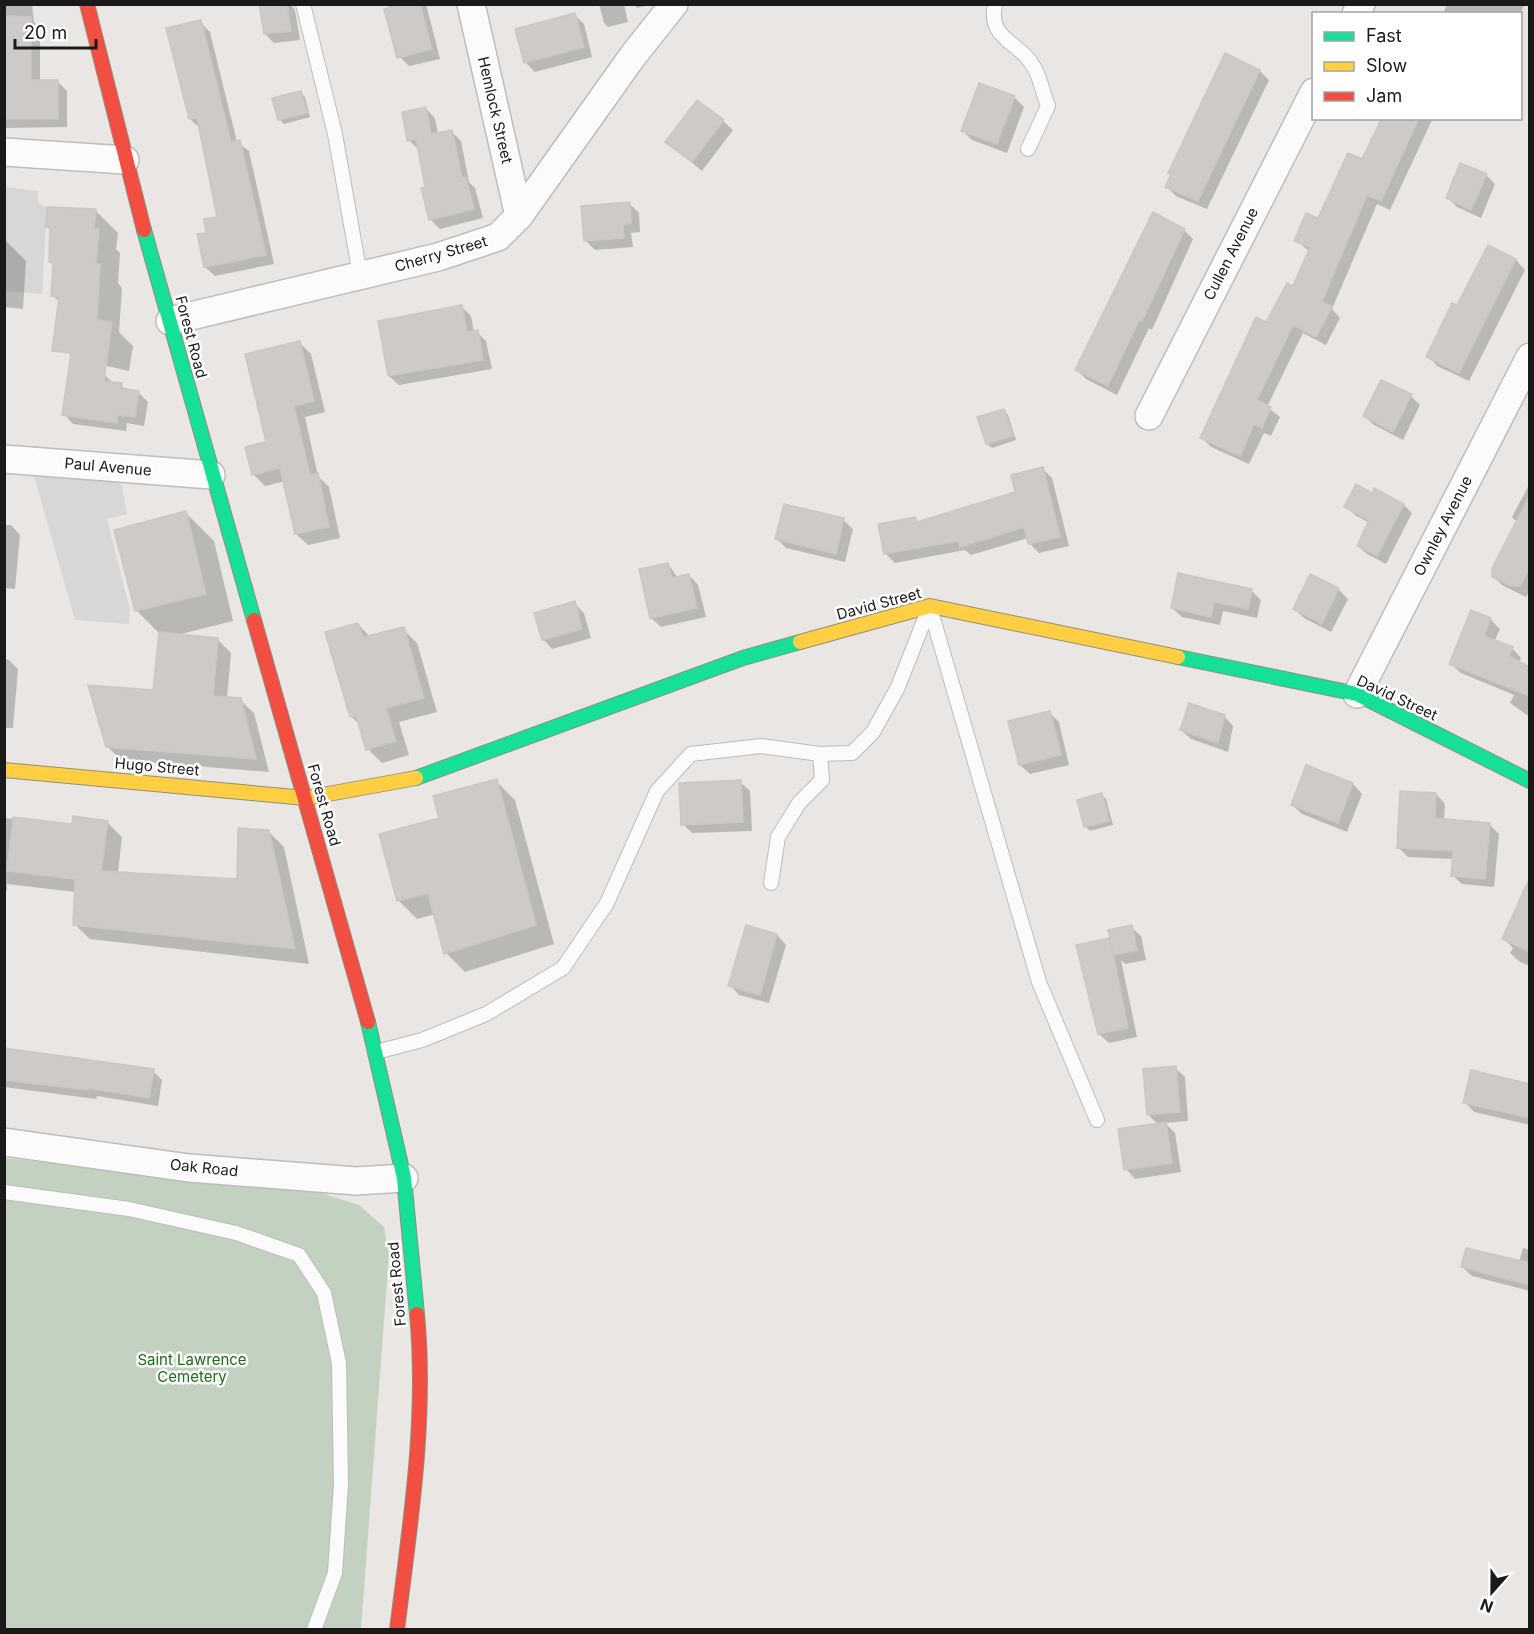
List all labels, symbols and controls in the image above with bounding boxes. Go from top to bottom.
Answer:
scale bar [15,12,96,50]
legend [1312,12,1522,120]
text: 20 m [24,22,67,43]
text: Fast [1366,25,1402,46]
street label: Hemlock Street [474,55,517,165]
text: Slow [1366,55,1407,76]
text: Jam [1366,85,1402,106]
street label: Cullen Avenue [1199,204,1262,303]
street label: Cherry Street [392,231,489,276]
street label: Forest Road [171,294,212,380]
street label: Paul Avenue [64,453,152,480]
street label: Ownley Avenue [1409,472,1476,579]
street label: David Street [834,583,923,624]
street label: David Street [1354,671,1441,725]
street label: Hugo Street [114,753,200,780]
street label: Forest Road [304,762,345,848]
street label: Oak Road [169,1154,239,1181]
street label: Forest Road [383,1241,410,1327]
park label: Saint Lawrence Cemetery [137,1350,247,1386]
north arrow [1462,1562,1522,1622]
text: N [1477,1594,1496,1618]

